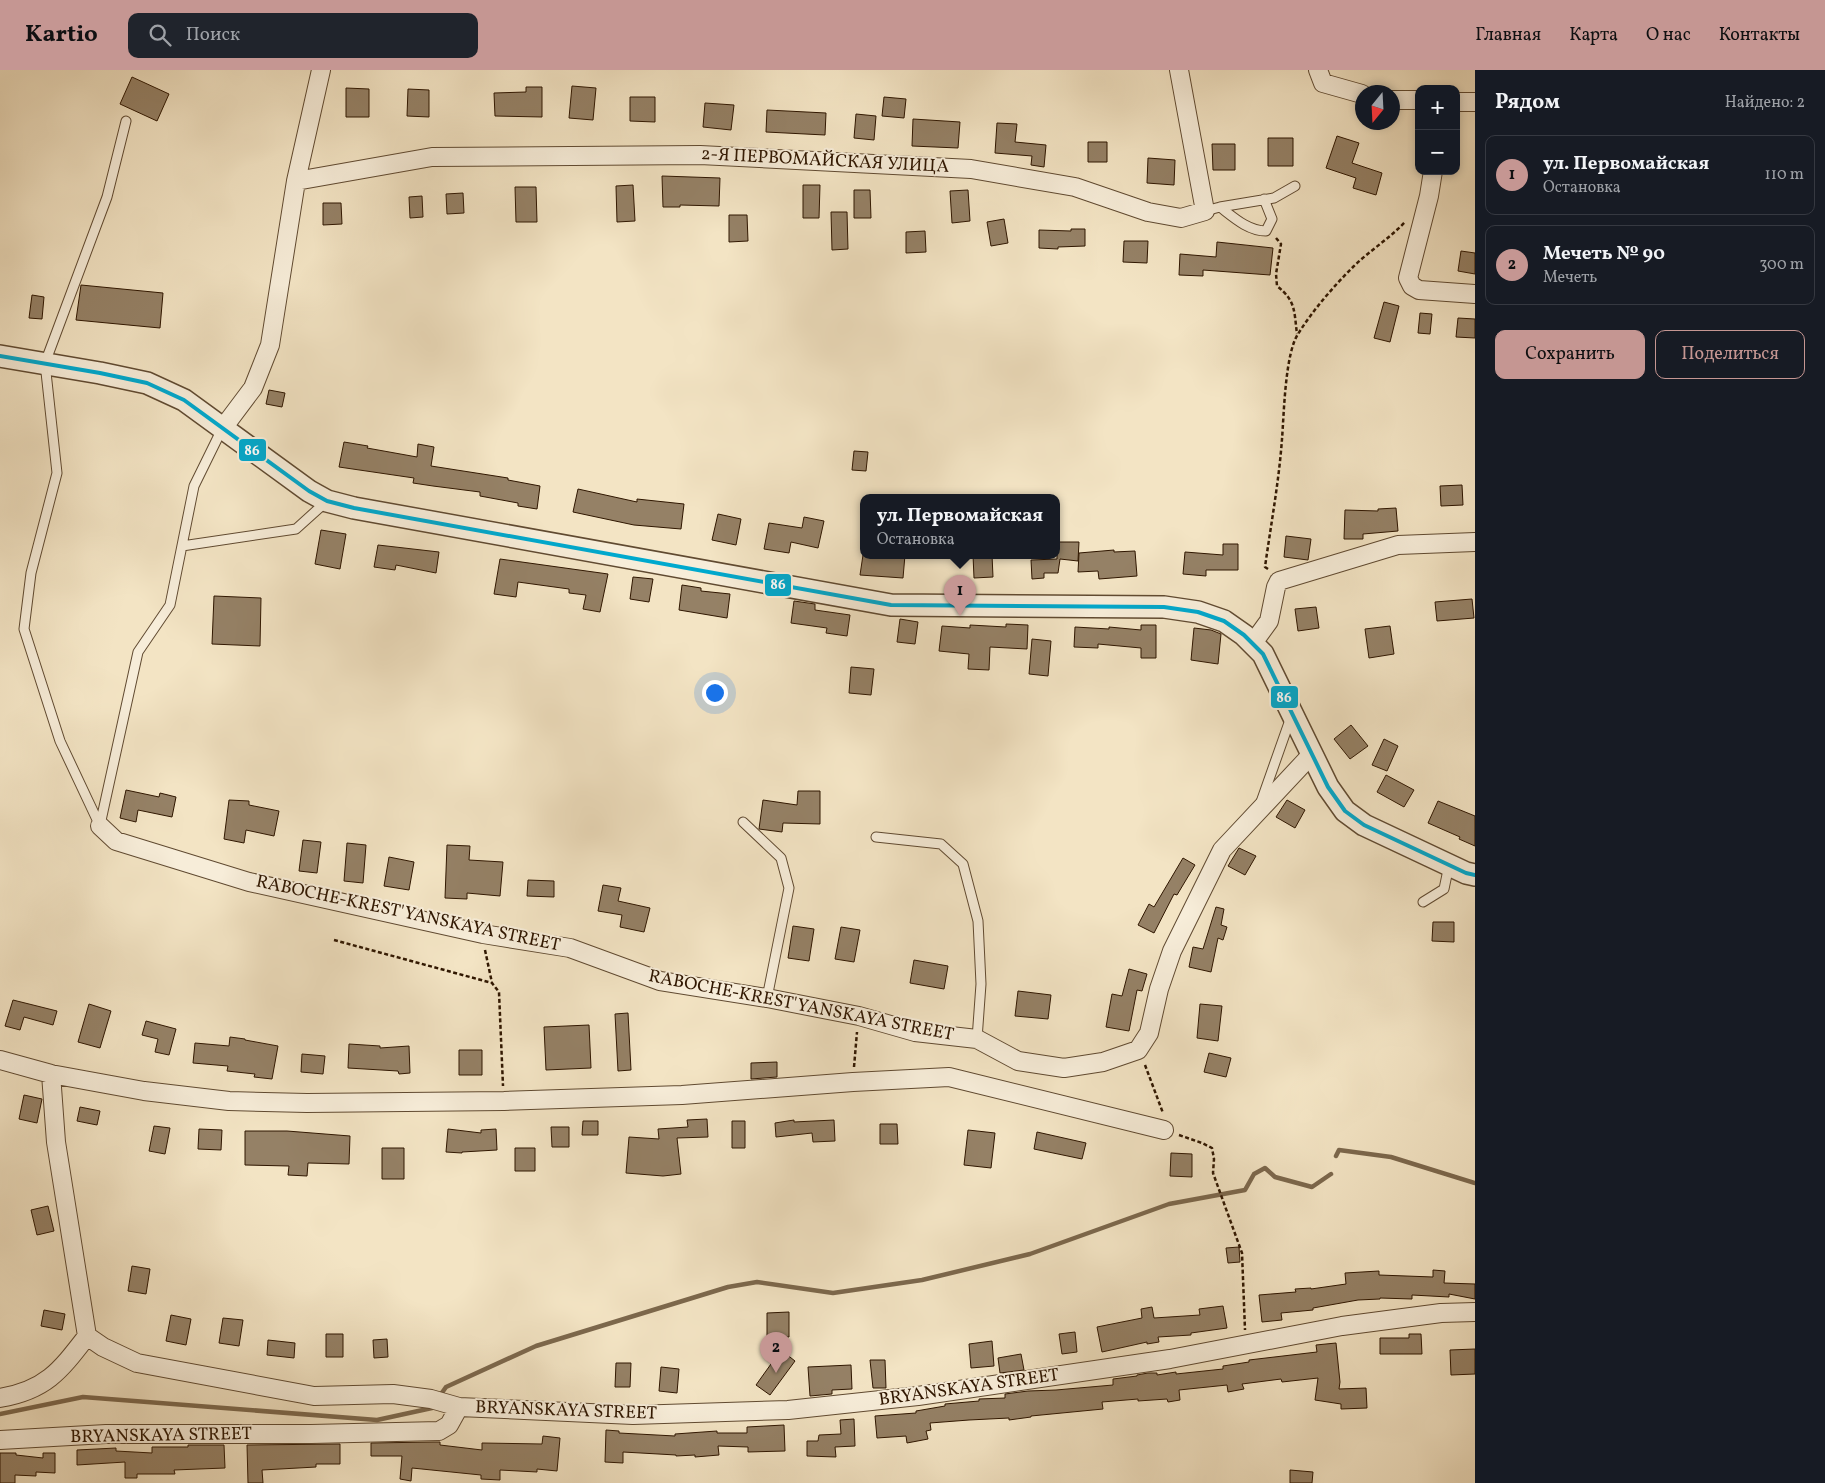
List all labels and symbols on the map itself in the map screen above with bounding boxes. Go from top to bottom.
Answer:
north arrow [1355,85,1400,130]
street label: 2-Я ПЕРВОМАЙСКАЯ УЛИЦА [700,142,950,180]
line badge: 86 [238,438,267,462]
text: 86 [244,442,260,461]
line badge: 86 [764,573,792,597]
pin: 1 [944,575,976,616]
text: 86 [770,576,786,595]
your location [702,680,728,706]
line badge: 86 [1270,685,1299,709]
text: 86 [1276,689,1292,708]
street label: RABOCHE-KREST'YANSKAYA STREET [254,869,563,959]
street label: RABOCHE-KREST'YANSKAYA STREET [646,964,956,1048]
pin: 2 [760,1332,792,1373]
street label: BRYANSKAYA STREET [877,1363,1061,1413]
street label: BRYANSKAYA STREET [475,1395,658,1427]
street label: BRYANSKAYA STREET [70,1422,253,1450]

